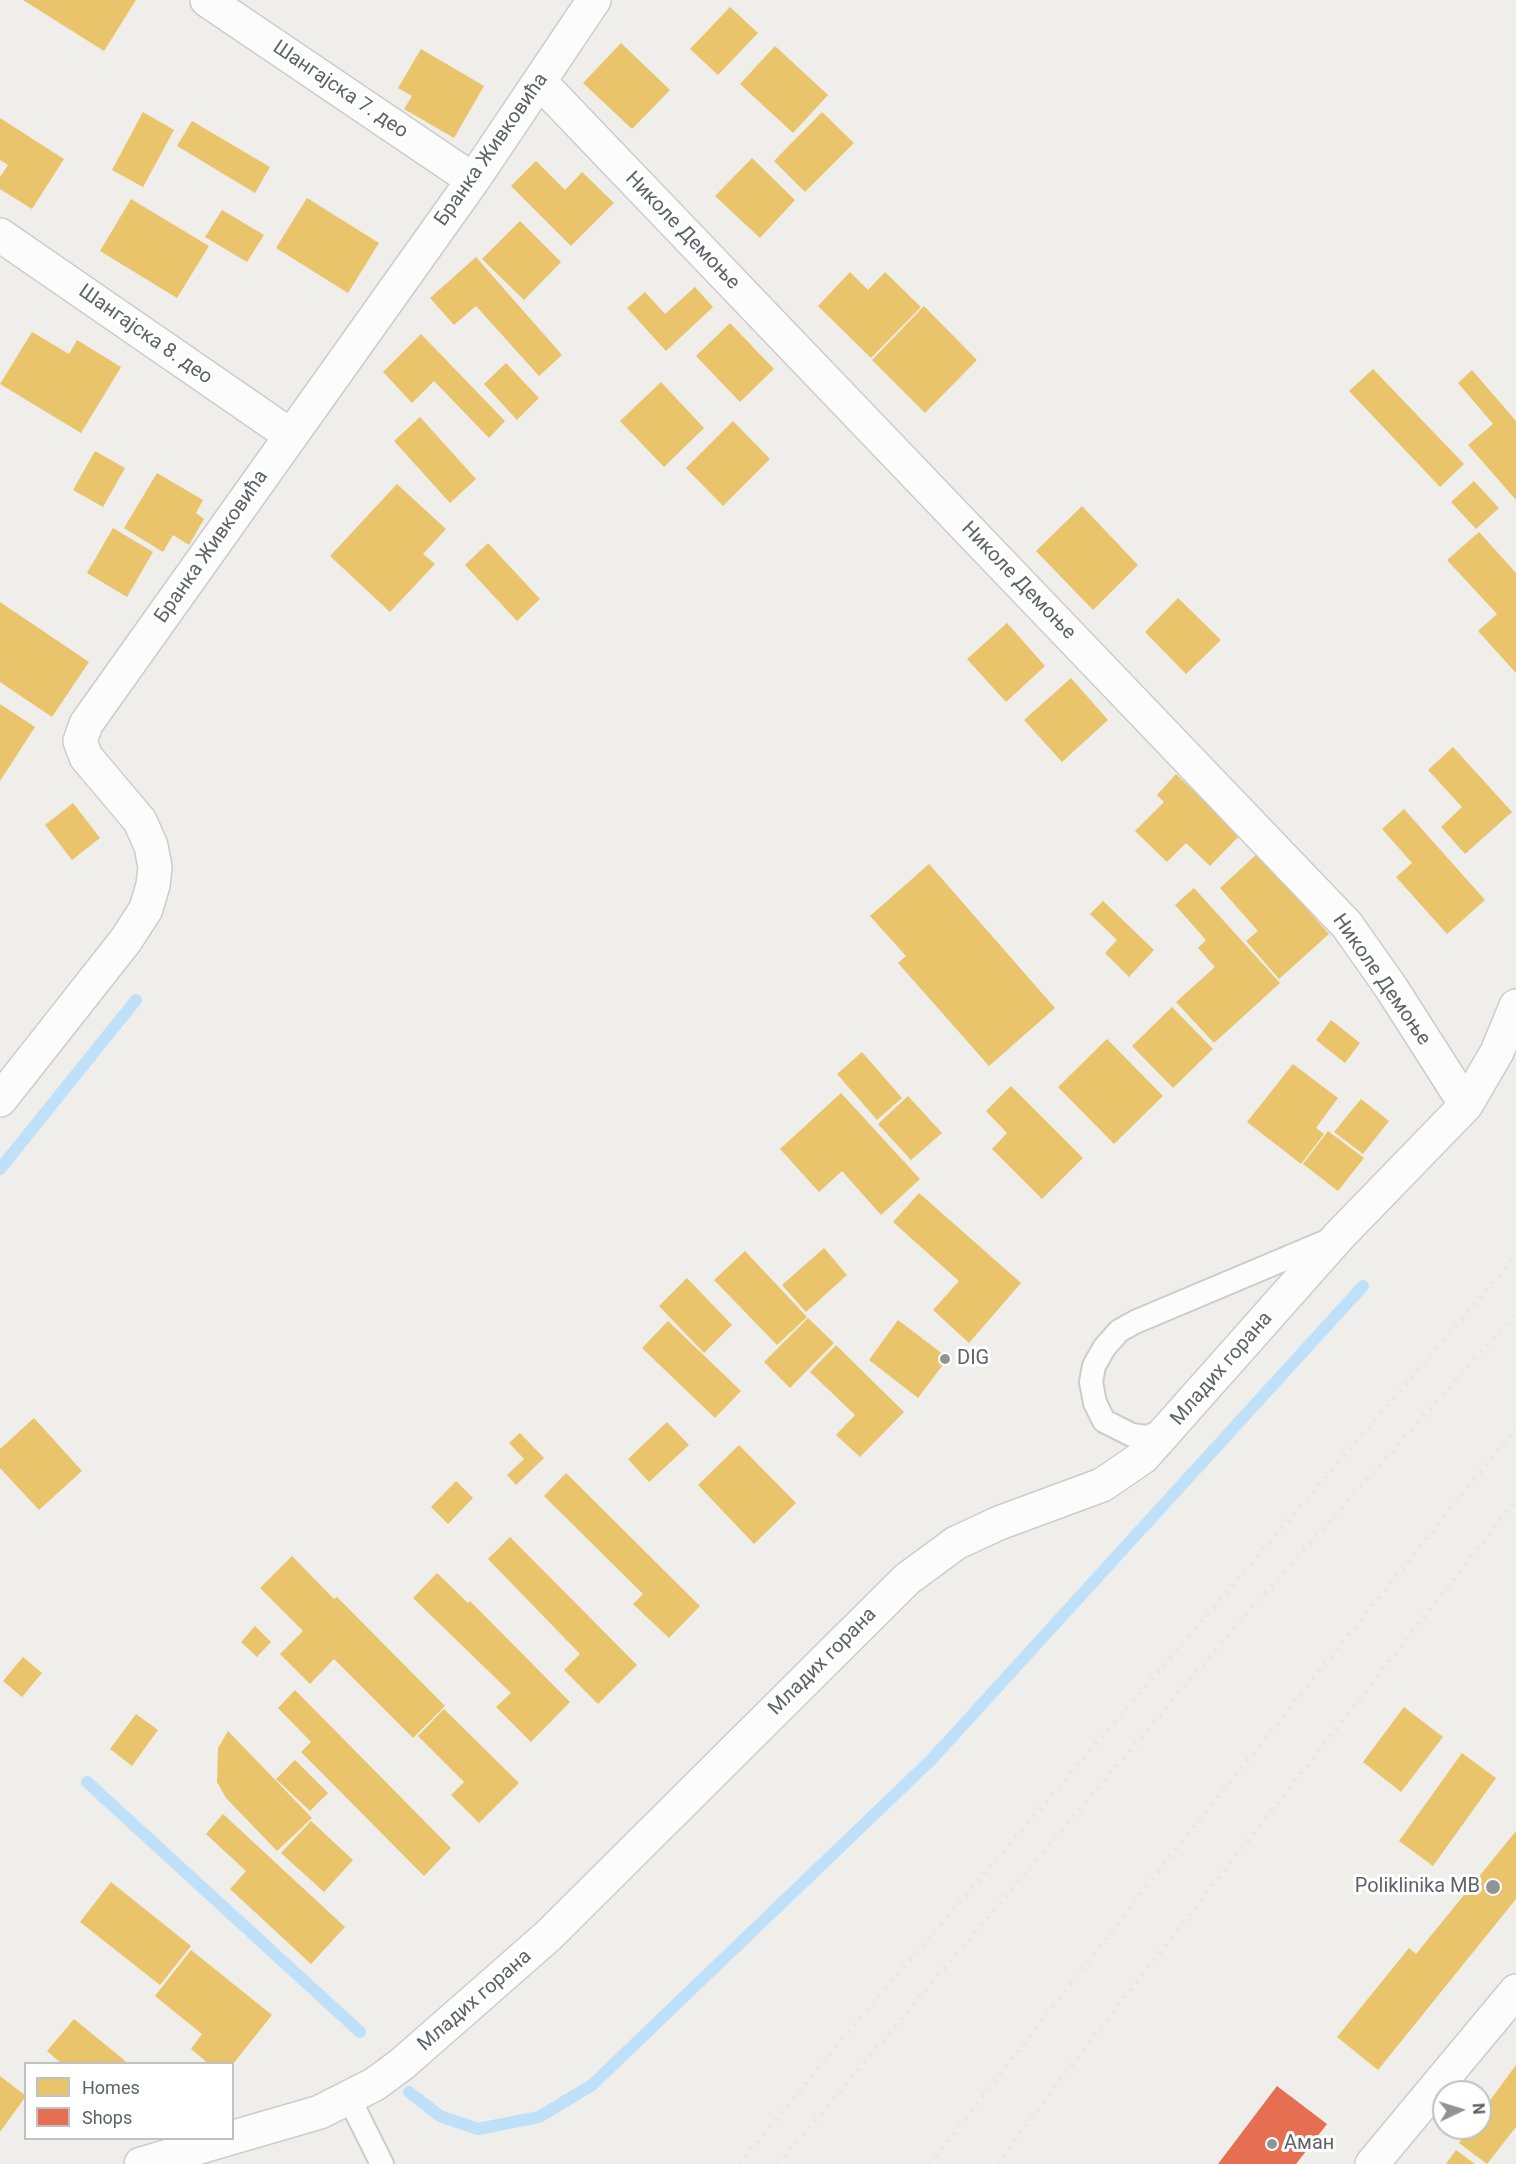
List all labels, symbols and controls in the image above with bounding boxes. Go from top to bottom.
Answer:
street label: Шангајска 7. део [268,36,412,144]
street label: Бранка Живковића [430,69,554,231]
street label: Николе Демоње [620,167,744,295]
street label: Шангајска 8. део [73,280,217,390]
street label: Бранка Живковића [150,466,274,628]
street label: Николе Демоње [956,517,1080,645]
street label: Николе Демоње [1327,910,1435,1050]
street label: Младих горана [1166,1307,1278,1431]
place label: DIG [957,1347,989,1371]
marker: DIG [938,1352,952,1366]
street label: Младих горана [764,1603,882,1721]
place label: Poliklinika MB [1355,1875,1480,1899]
marker: Poliklinika MB [1484,1878,1502,1896]
street label: Младих горана [413,1945,537,2057]
legend [24,2062,234,2140]
text: Homes [82,2077,140,2098]
north arrow [1432,2080,1492,2140]
text: N [1469,2103,1488,2115]
text: Shops [82,2107,132,2128]
place label: Аман [1284,2132,1334,2156]
marker: Аман [1265,2137,1279,2151]

